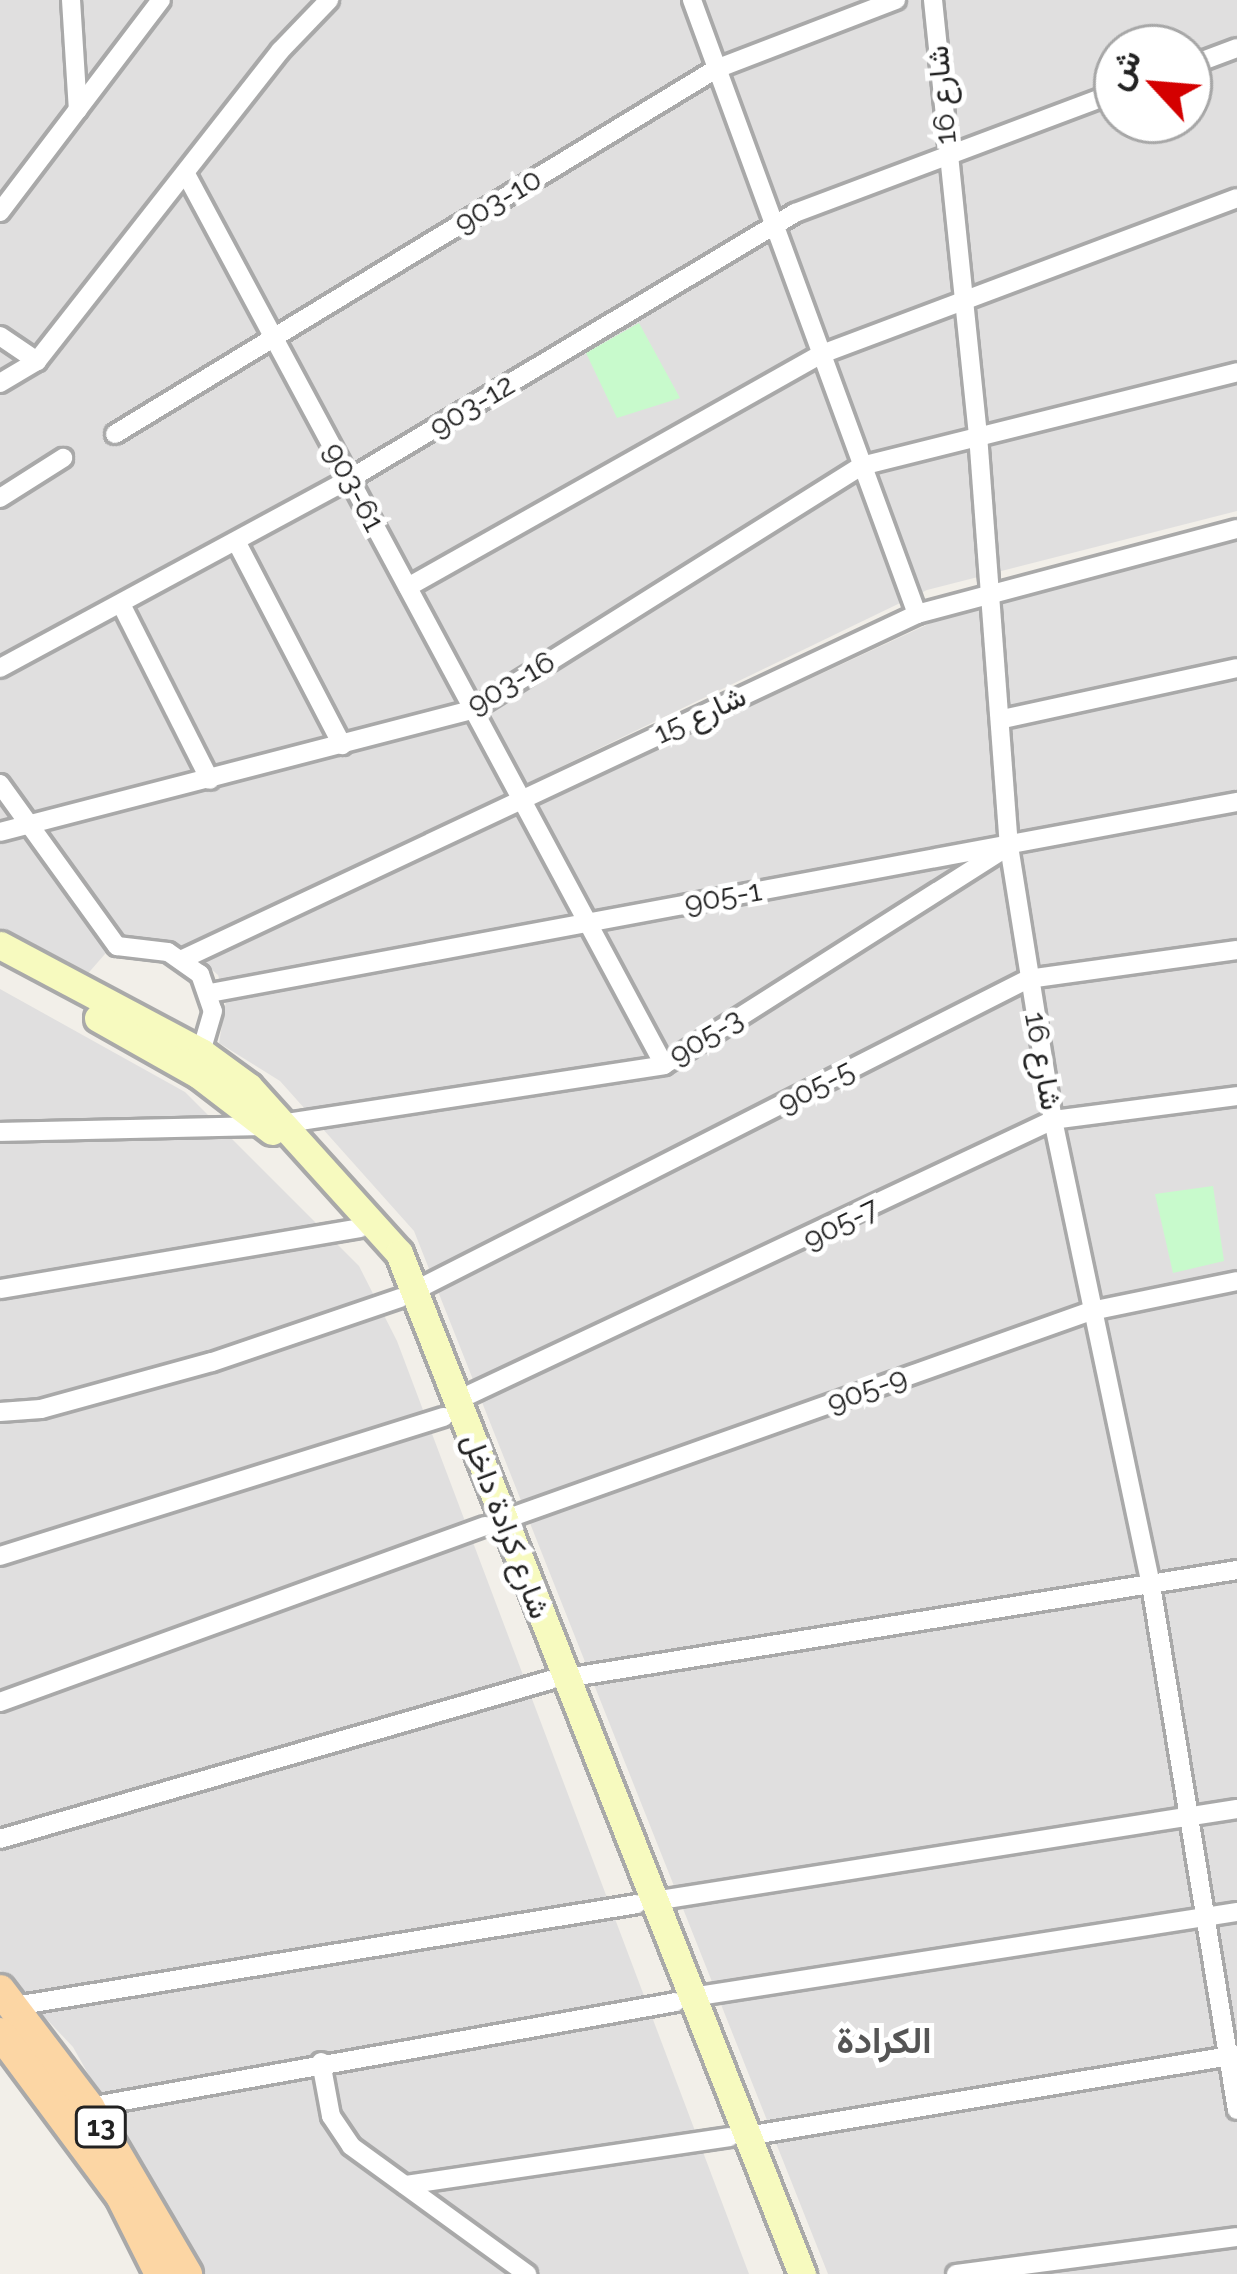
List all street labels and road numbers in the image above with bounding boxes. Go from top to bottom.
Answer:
street label: شارع 16 [920,44,964,146]
street label: 903-10 [448,161,548,241]
street label: 903-12 [423,367,521,445]
street label: 903-61 [316,436,392,538]
street label: 903-16 [461,644,561,722]
street label: شارع 15 [648,678,752,752]
street label: 905-1 [682,873,764,921]
street label: 905-3 [663,1001,749,1073]
street label: شارع 16 [1017,1009,1069,1113]
street label: 905-5 [772,1053,860,1121]
street label: 905-7 [797,1190,885,1258]
street label: 905-9 [822,1359,912,1421]
street label: شارع كرادة داخل [454,1428,558,1624]
road number: 13 [74,2106,128,2148]

